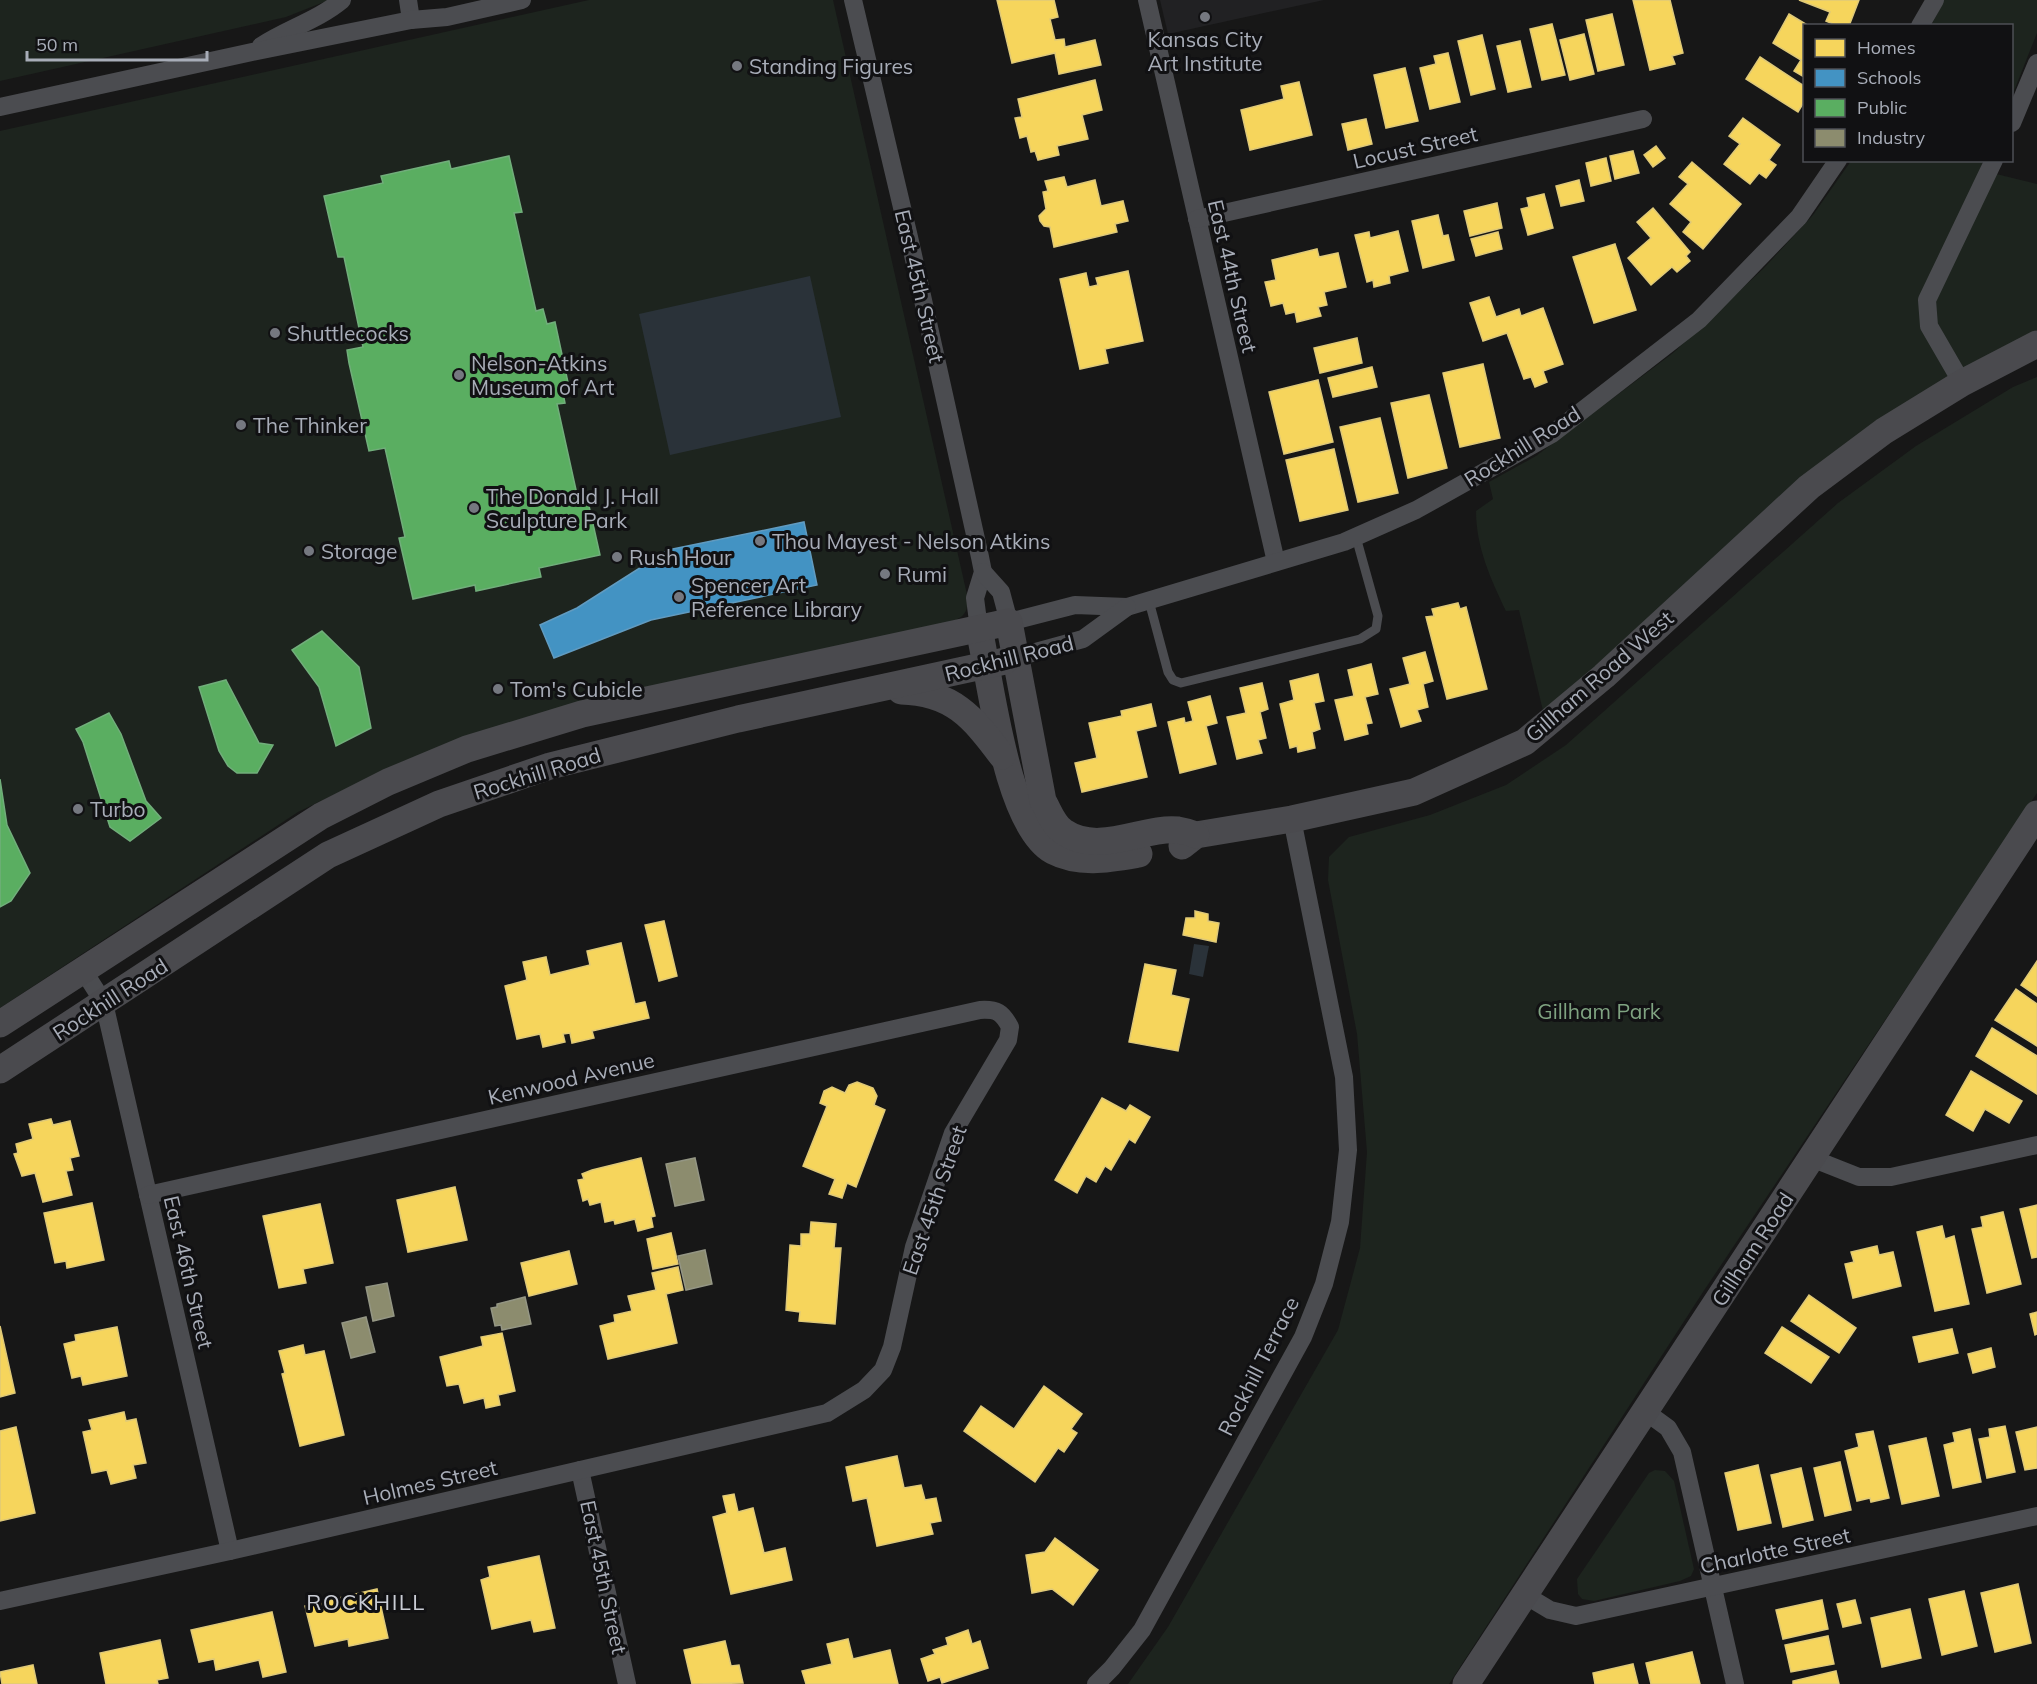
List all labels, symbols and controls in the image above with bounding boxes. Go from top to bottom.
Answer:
marker: Kansas City Art Institute [1198,10,1212,24]
scale bar [27,24,207,62]
legend [1803,24,2013,162]
place label: Kansas City Art Institute [1147,26,1263,76]
text: 50 m [36,33,78,56]
text: Homes [1857,36,1916,59]
place label: Standing Figures [749,53,913,79]
marker: Standing Figures [730,59,744,73]
text: Schools [1857,66,1922,89]
text: Public [1857,96,1907,119]
street label: Locust Street [1350,120,1480,174]
text: Industry [1857,126,1926,149]
street label: East 44th Street [1203,197,1263,355]
street label: East 45th Street [890,207,950,365]
place label: Shuttlecocks [287,320,409,346]
marker: Shuttlecocks [268,326,282,340]
place label: Nelson-Atkins Museum of Art [471,350,614,400]
marker: Nelson-Atkins Museum of Art [452,368,466,382]
street label: Rockhill Road [1459,400,1585,492]
place label: The Thinker [253,412,367,438]
marker: The Thinker [234,418,248,432]
place label: The Donald J. Hall Sculpture Park [486,483,659,533]
marker: The Donald J. Hall Sculpture Park [467,501,481,515]
place label: Thou Mayest - Nelson Atkins [772,528,1051,554]
marker: Thou Mayest - Nelson Atkins [753,534,767,548]
place label: Storage [321,538,398,564]
marker: Storage [302,544,316,558]
place label: Rush Hour [629,544,732,570]
marker: Rush Hour [610,550,624,564]
place label: Rumi [897,561,947,587]
marker: Rumi [878,567,892,581]
place label: Spencer Art Reference Library [691,572,862,622]
marker: Spencer Art Reference Library [672,590,686,604]
street label: Gillham Road West [1520,605,1678,747]
street label: Rockhill Road [942,629,1076,687]
place label: Tom's Cubicle [510,676,643,702]
marker: Tom's Cubicle [491,682,505,696]
street label: Rockhill Road [470,741,604,805]
place label: Turbo [90,796,146,822]
marker: Turbo [71,802,85,816]
street label: Rockhill Road [48,952,172,1046]
park label: Gillham Park [1537,998,1661,1024]
street label: Kenwood Avenue [485,1046,657,1110]
street label: East 45th Street [896,1122,972,1278]
street label: Gillham Road [1706,1187,1798,1311]
street label: East 46th Street [159,1193,219,1351]
street label: Rockhill Terrace [1212,1292,1304,1440]
street label: Holmes Street [360,1454,500,1510]
street label: East 45th Street [575,1498,633,1656]
street label: Charlotte Street [1697,1521,1853,1579]
district label: ROCKHILL [306,1588,426,1616]

